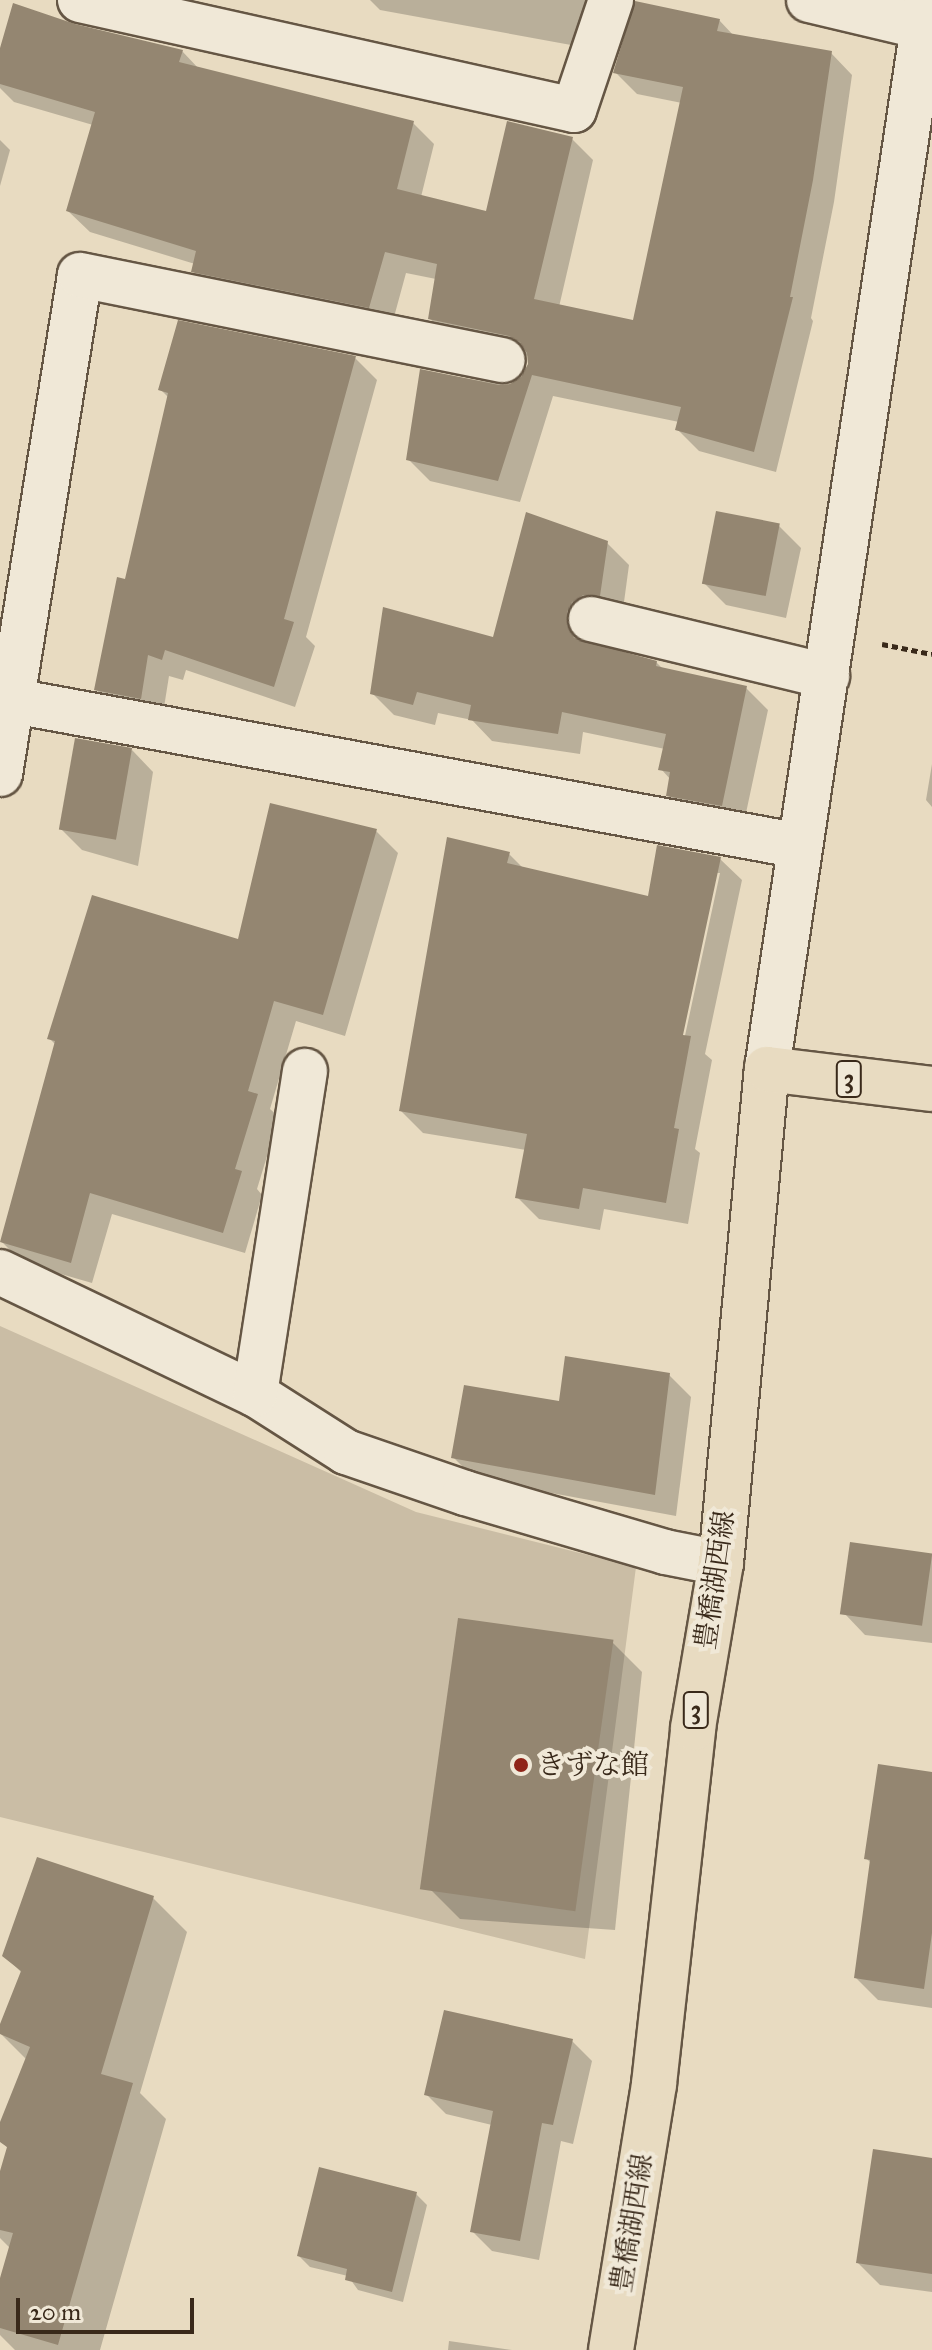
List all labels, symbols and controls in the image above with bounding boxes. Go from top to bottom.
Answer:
road number: 3 [835,1057,863,1101]
street label: 豊橋湖西線 [689,1508,741,1652]
road number: 3 [682,1688,710,1732]
place label: きずな館 [537,1748,649,1782]
marker: きずな館 [512,1756,530,1774]
street label: 豊橋湖西線 [604,2151,660,2295]
scale bar [20,2282,198,2332]
text: 20 m [30,2297,81,2327]

